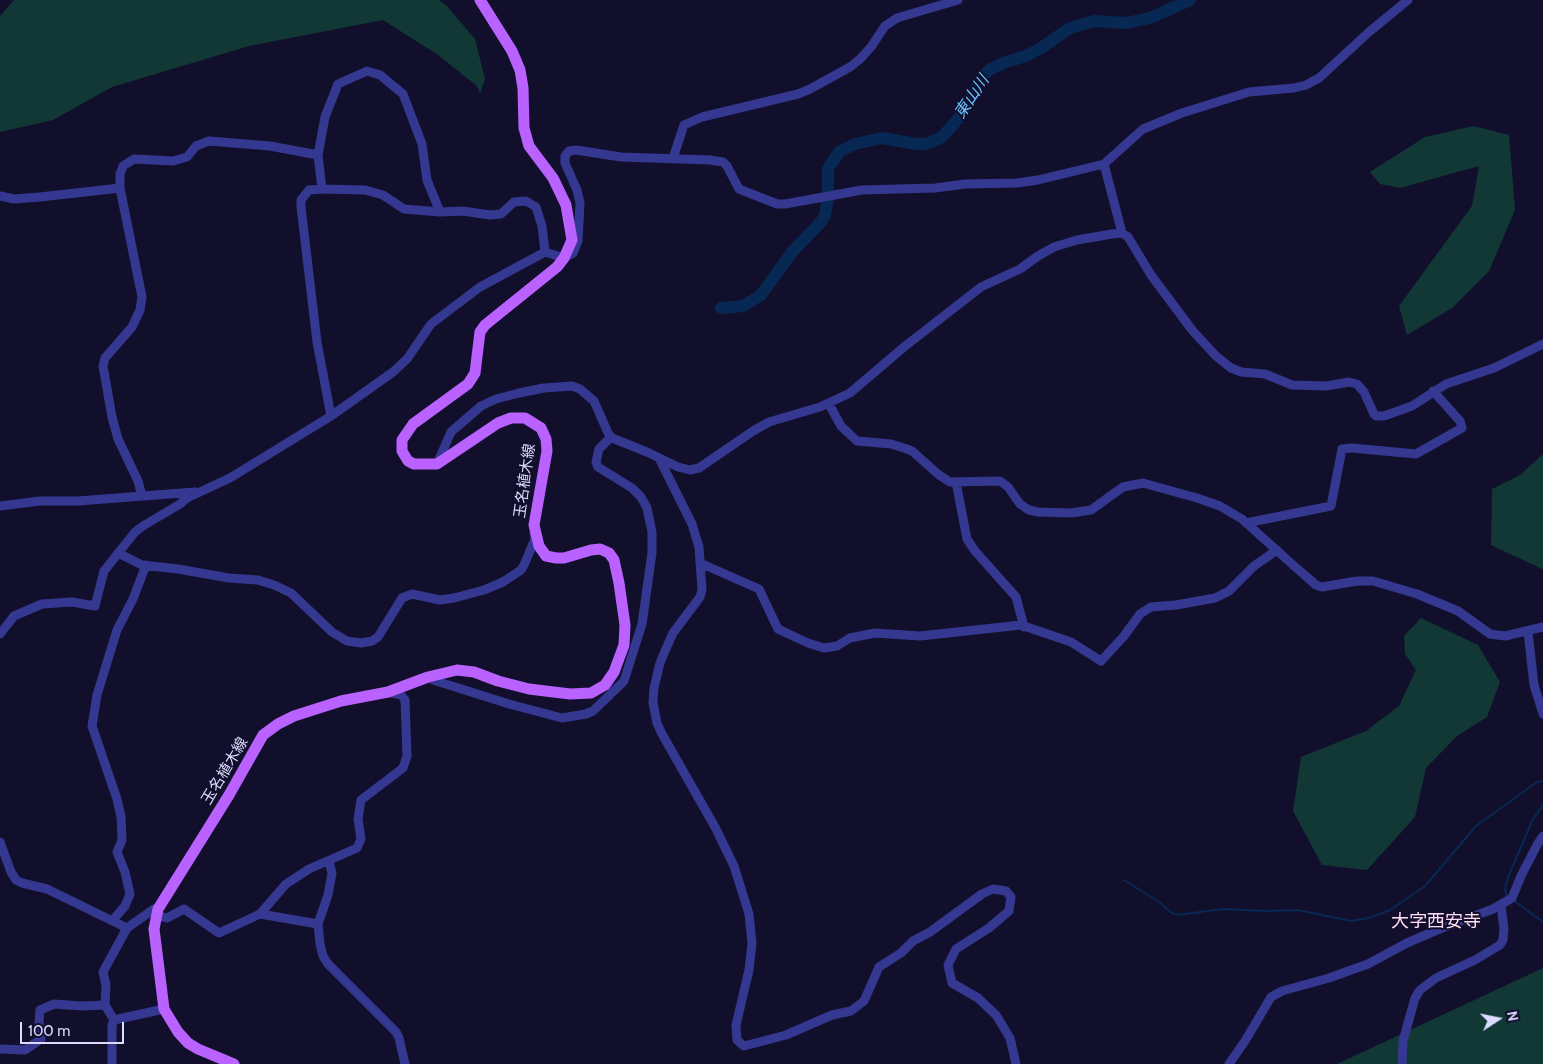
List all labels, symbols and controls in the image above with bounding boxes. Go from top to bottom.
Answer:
water label: 東山川 [951,72,993,122]
street label: 玉名植木線 [511,443,539,519]
street label: 玉名植木線 [198,734,252,808]
district label: 大字西安寺 [1391,911,1481,933]
north arrow [1473,994,1523,1044]
text: N [1503,1010,1523,1023]
scale bar [22,1012,126,1044]
text: 100 m [28,1022,70,1040]

